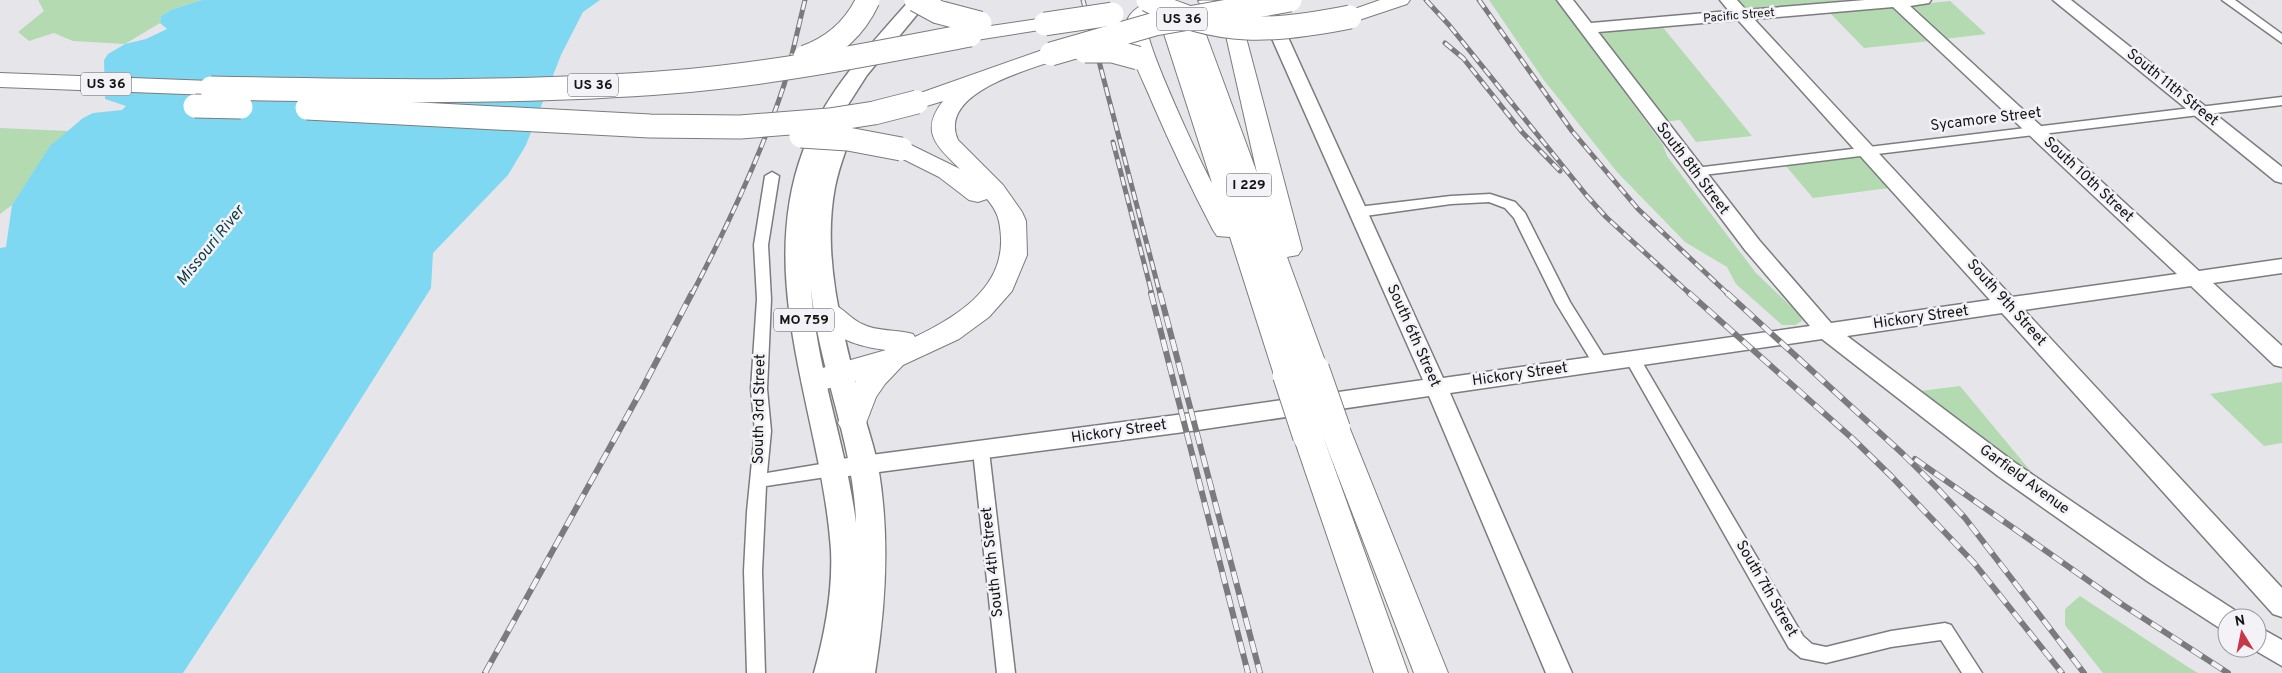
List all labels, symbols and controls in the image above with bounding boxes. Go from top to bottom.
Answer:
street label: Pacific Street [1703,5,1775,27]
road number: US 36 [1157,8,1207,30]
street label: South 11th Street [2122,45,2222,131]
road number: US 36 [81,72,131,96]
road number: US 36 [568,74,618,96]
street label: Sycamore Street [1929,104,2043,136]
street label: South 8th Street [1651,119,1733,219]
street label: South 10th Street [2039,133,2137,227]
road number: I 229 [1226,174,1272,196]
water label: Missouri River [172,200,251,290]
street label: South 9th Street [1962,256,2050,350]
street label: South 6th Street [1382,282,1444,390]
street label: Hickory Street [1872,302,1970,334]
road number: MO 759 [774,308,834,332]
street label: South 3rd Street [750,354,770,464]
street label: Hickory Street [1471,359,1569,391]
street label: Hickory Street [1070,416,1168,448]
street label: Garfield Avenue [1975,441,2073,519]
street label: South 4th Street [978,506,1008,618]
street label: South 7th Street [1731,537,1801,641]
north arrow [2217,608,2267,658]
text: N [2234,612,2246,631]

